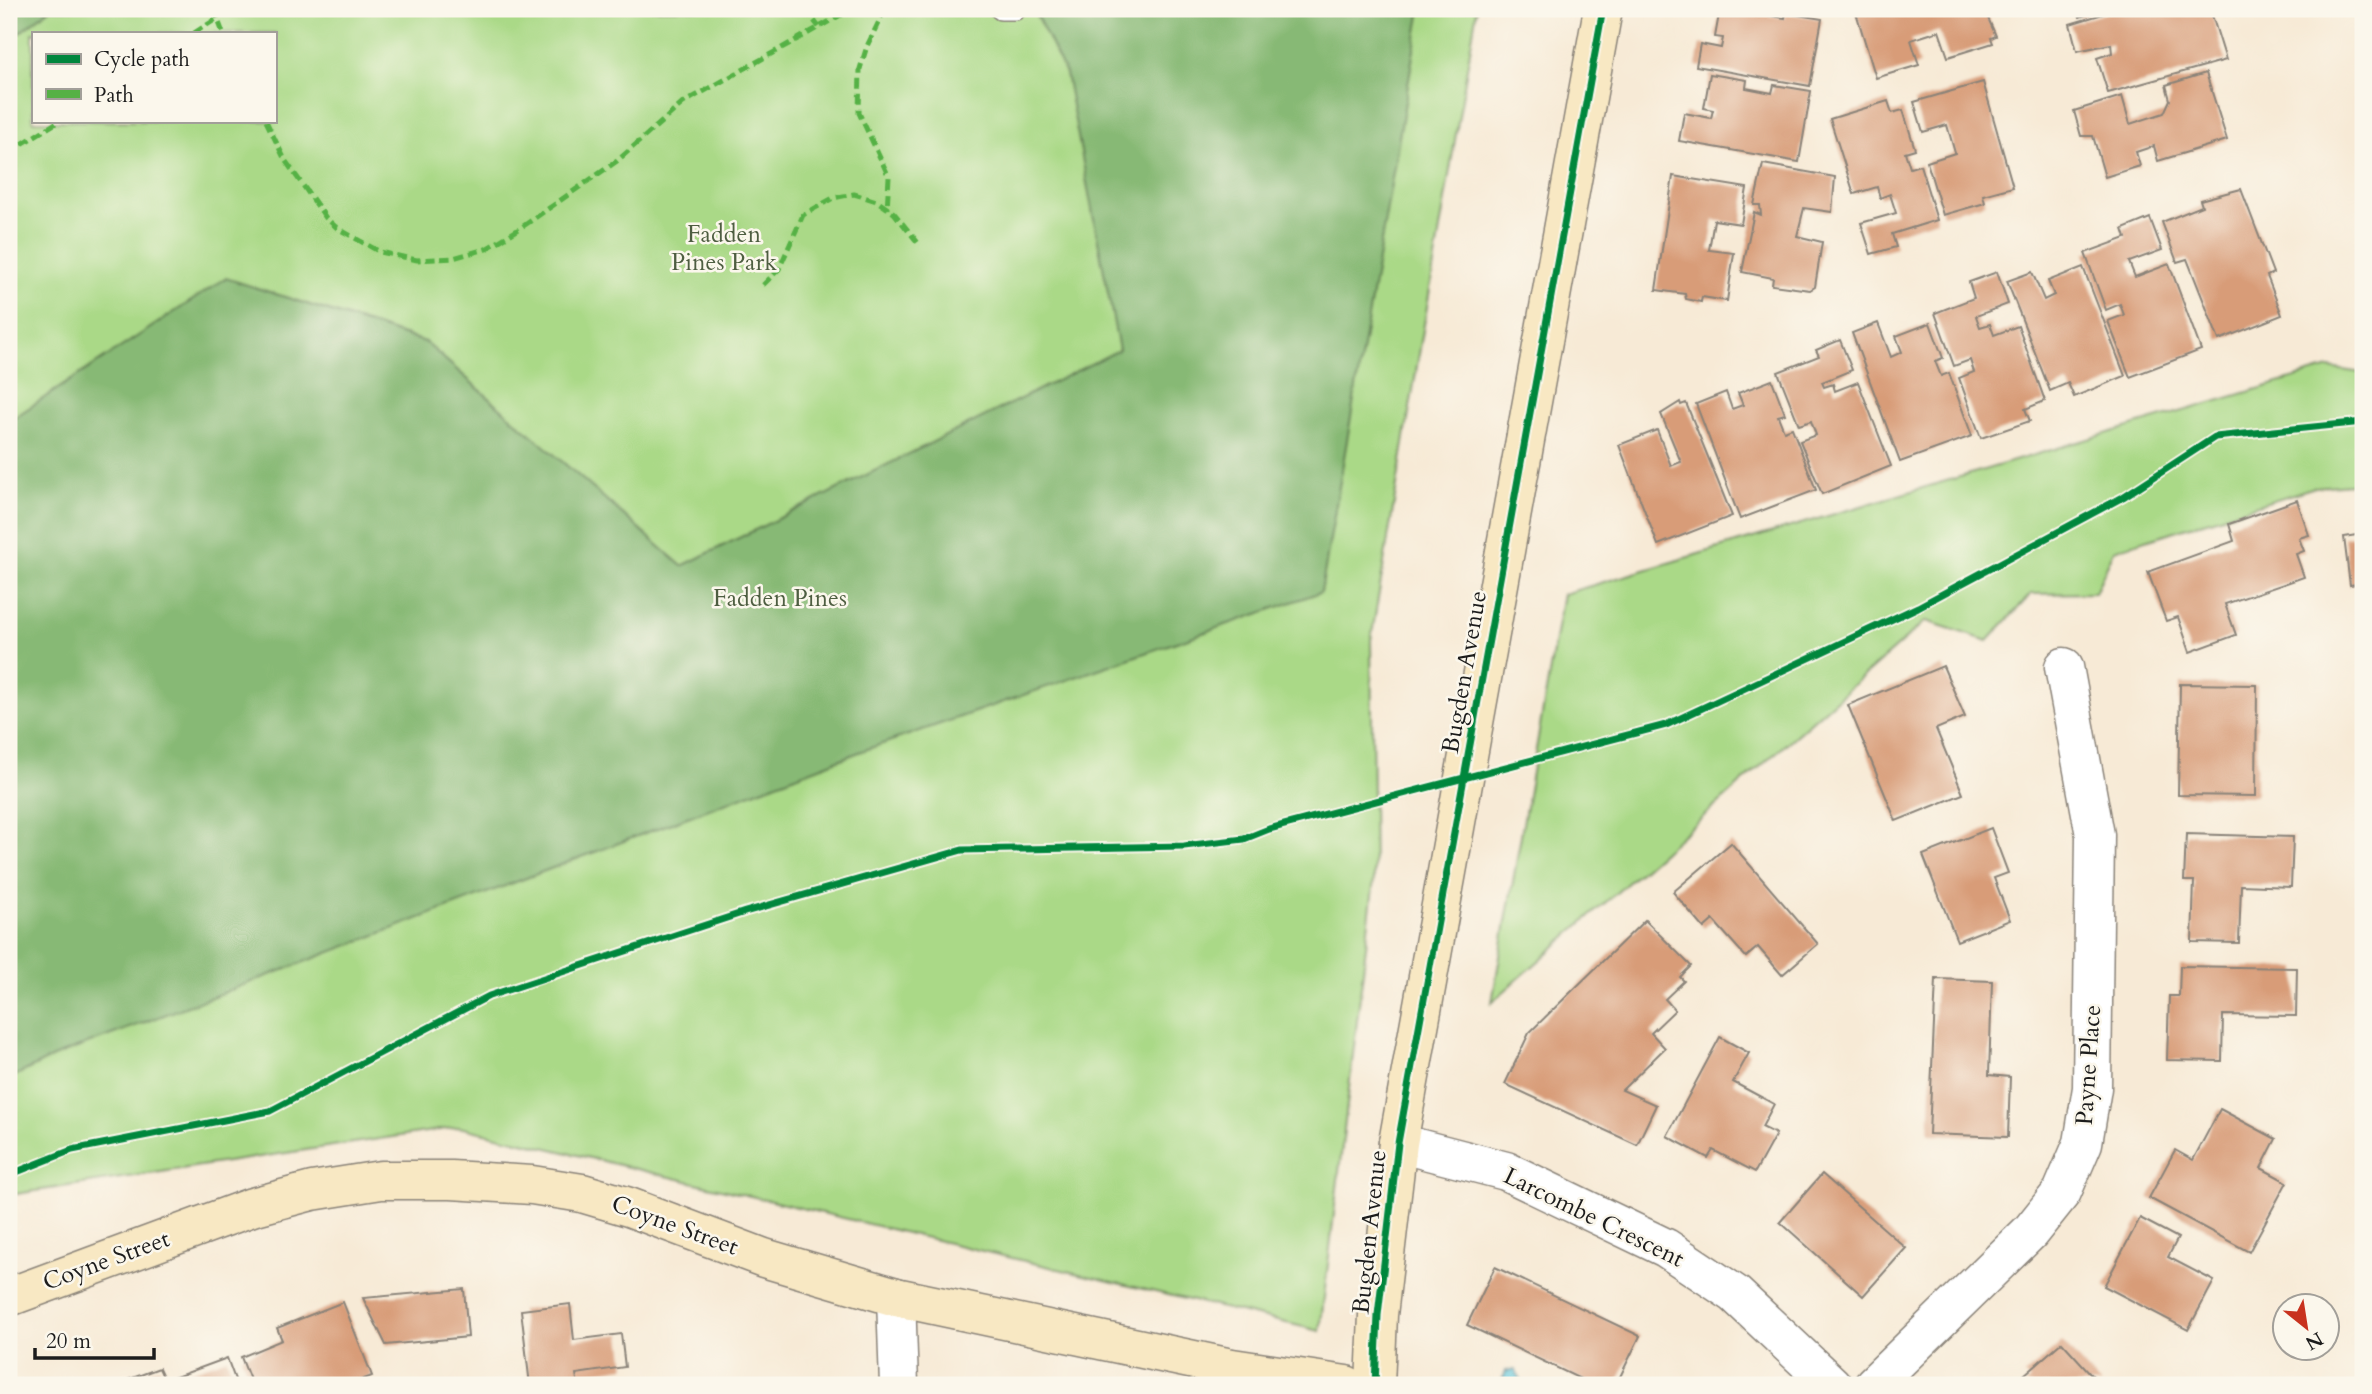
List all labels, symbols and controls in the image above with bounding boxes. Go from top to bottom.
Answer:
legend [32,32,276,122]
text: Cycle path [94,45,190,74]
text: Path [94,81,134,110]
park label: Fadden Pines Park [671,218,777,279]
park label: Fadden Pines [713,582,847,615]
street label: Bugden Avenue [1434,588,1495,756]
street label: Payne Place [2068,1004,2109,1126]
street label: Bugden Avenue [1344,1149,1395,1316]
street label: Larcombe Crescent [1498,1159,1690,1276]
street label: Coyne Street [607,1187,743,1264]
street label: Coyne Street [38,1222,175,1299]
north arrow [2270,1292,2340,1362]
scale bar [35,1317,154,1361]
text: N [2300,1325,2328,1356]
text: 20 m [46,1327,91,1356]

